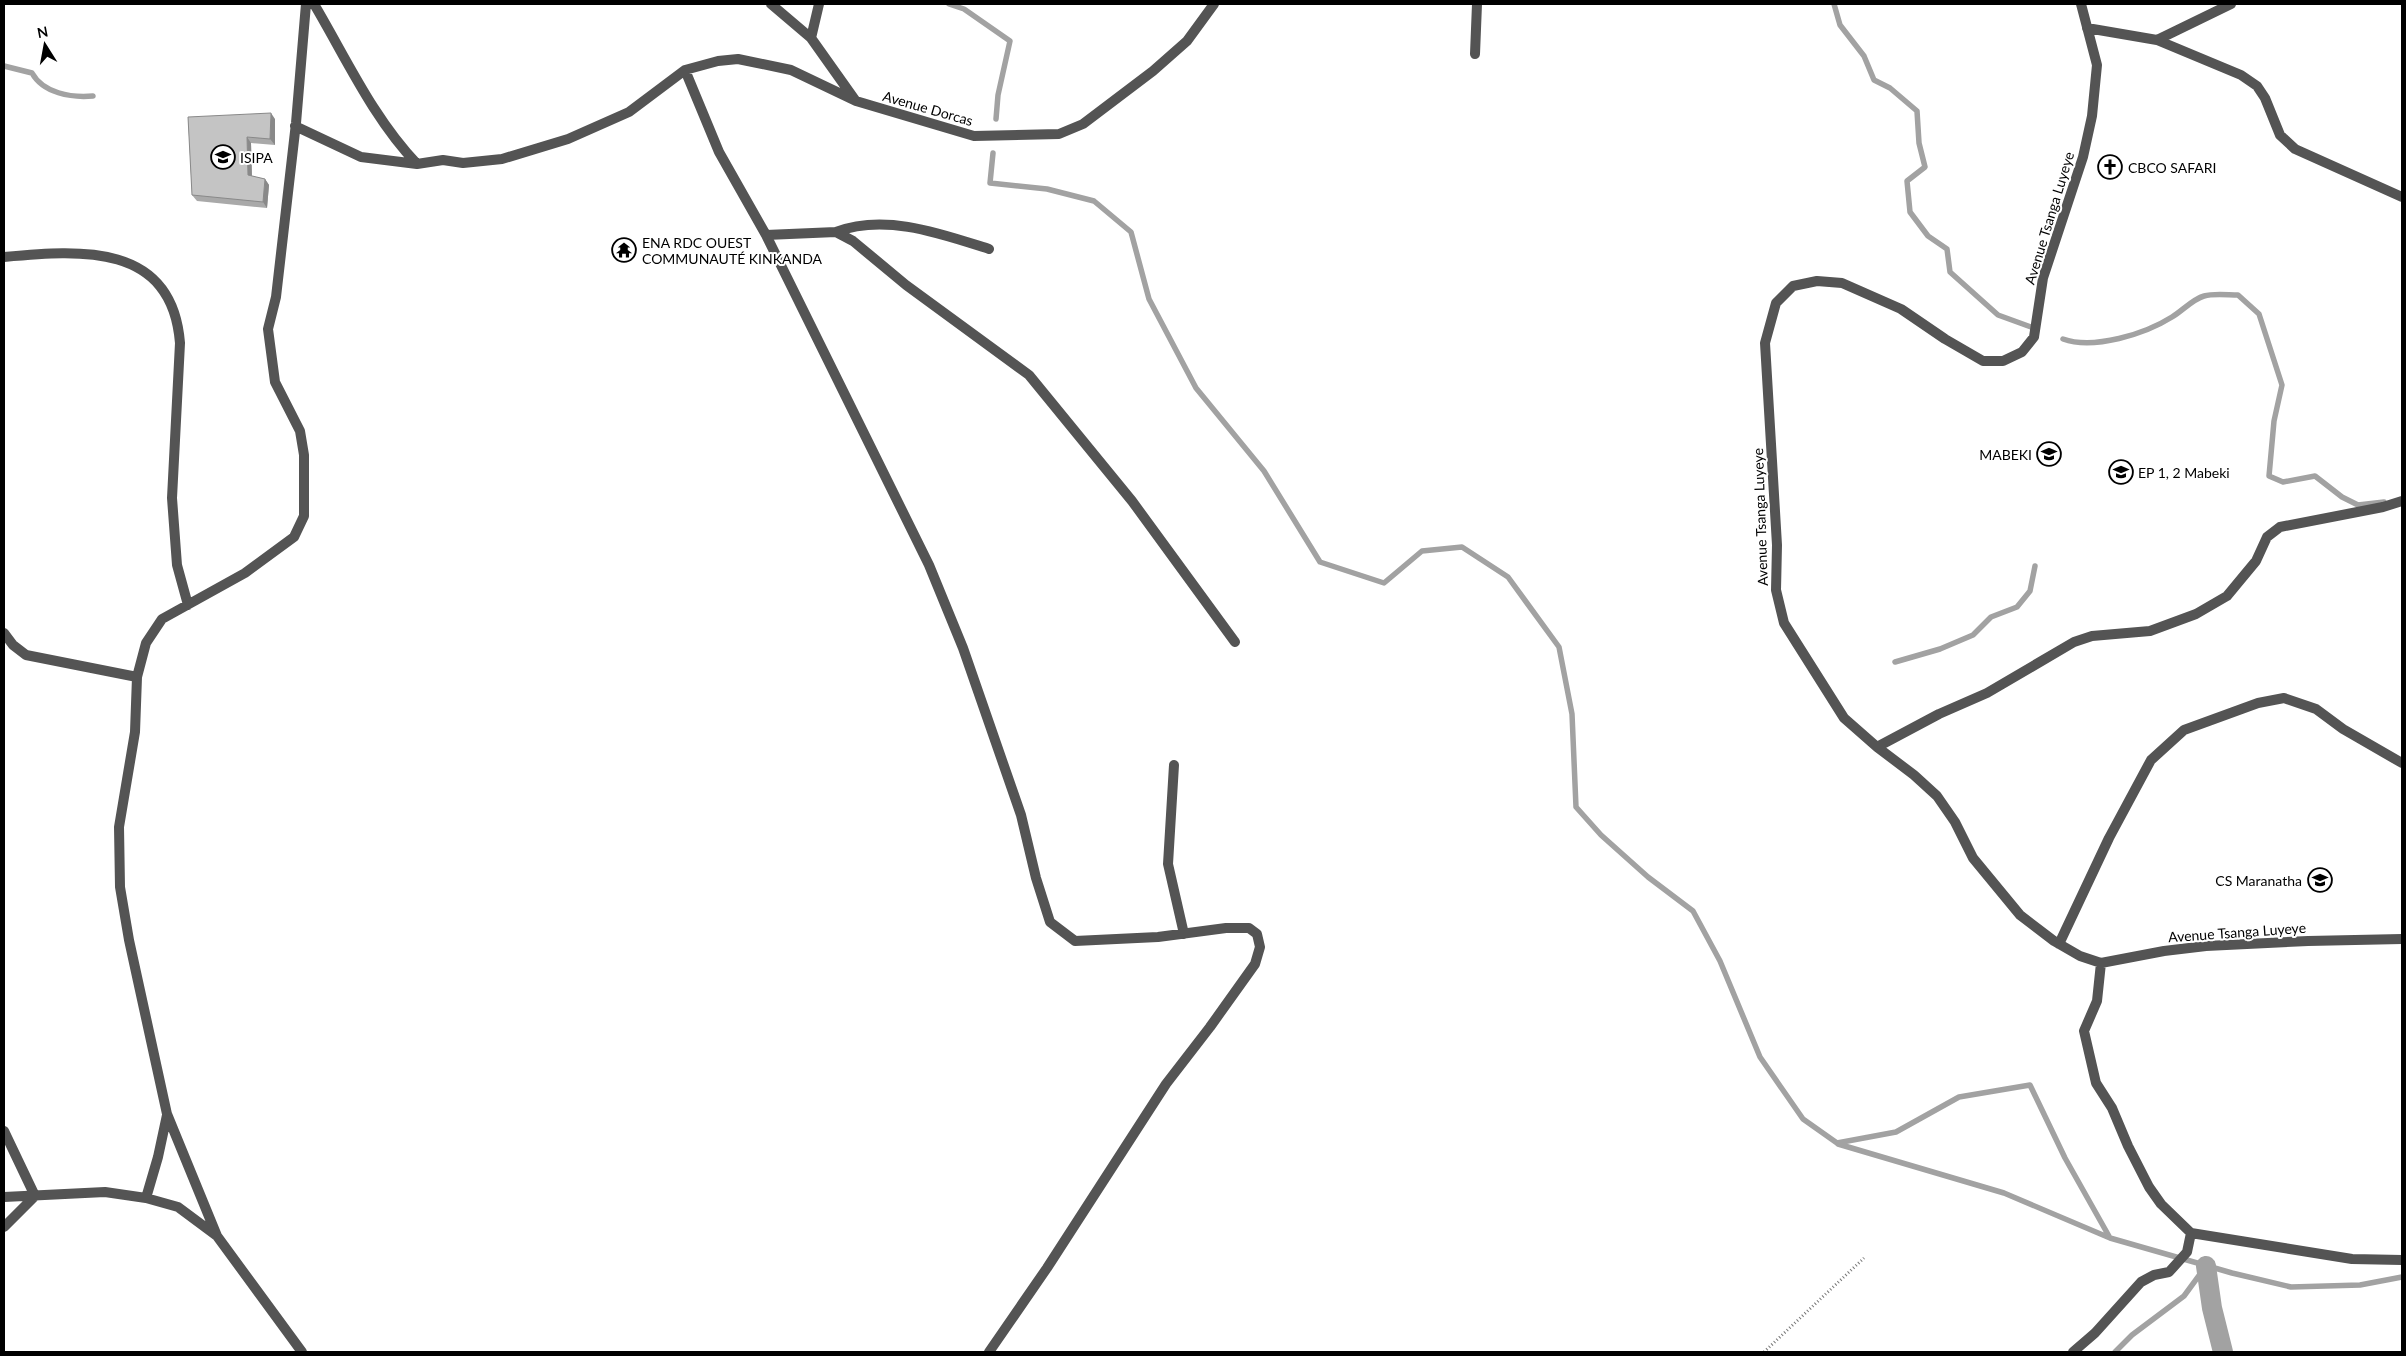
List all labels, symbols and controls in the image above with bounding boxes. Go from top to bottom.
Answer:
north arrow [20,20,70,70]
text: N [36,22,49,41]
street label: Avenue Dorcas [881,87,975,129]
school or university icon: ISIPA [210,144,236,170]
place label: ISIPA [240,149,273,166]
street label: Avenue Tsanga Luyeye [2021,149,2077,287]
church icon: CBCO SAFARI [2097,154,2123,180]
place label: CBCO SAFARI [2128,159,2217,176]
place label: ENA RDC OUEST COMMUNAUTÉ KINKANDA [642,234,823,267]
temple icon: ENA RDC OUEST COMMUNAUTÉ KINKANDA [611,237,637,263]
school or university icon: MABEKI [2036,441,2062,467]
place label: MABEKI [1979,446,2032,463]
street label: Avenue Tsanga Luyeye [1749,448,1771,586]
school or university icon: EP 1, 2 Mabeki [2108,459,2134,485]
place label: EP 1, 2 Mabeki [2138,464,2230,481]
school or university icon: CS Maranatha [2307,867,2333,893]
place label: CS Maranatha [2215,872,2302,889]
street label: Avenue Tsanga Luyeye [2168,919,2306,945]

